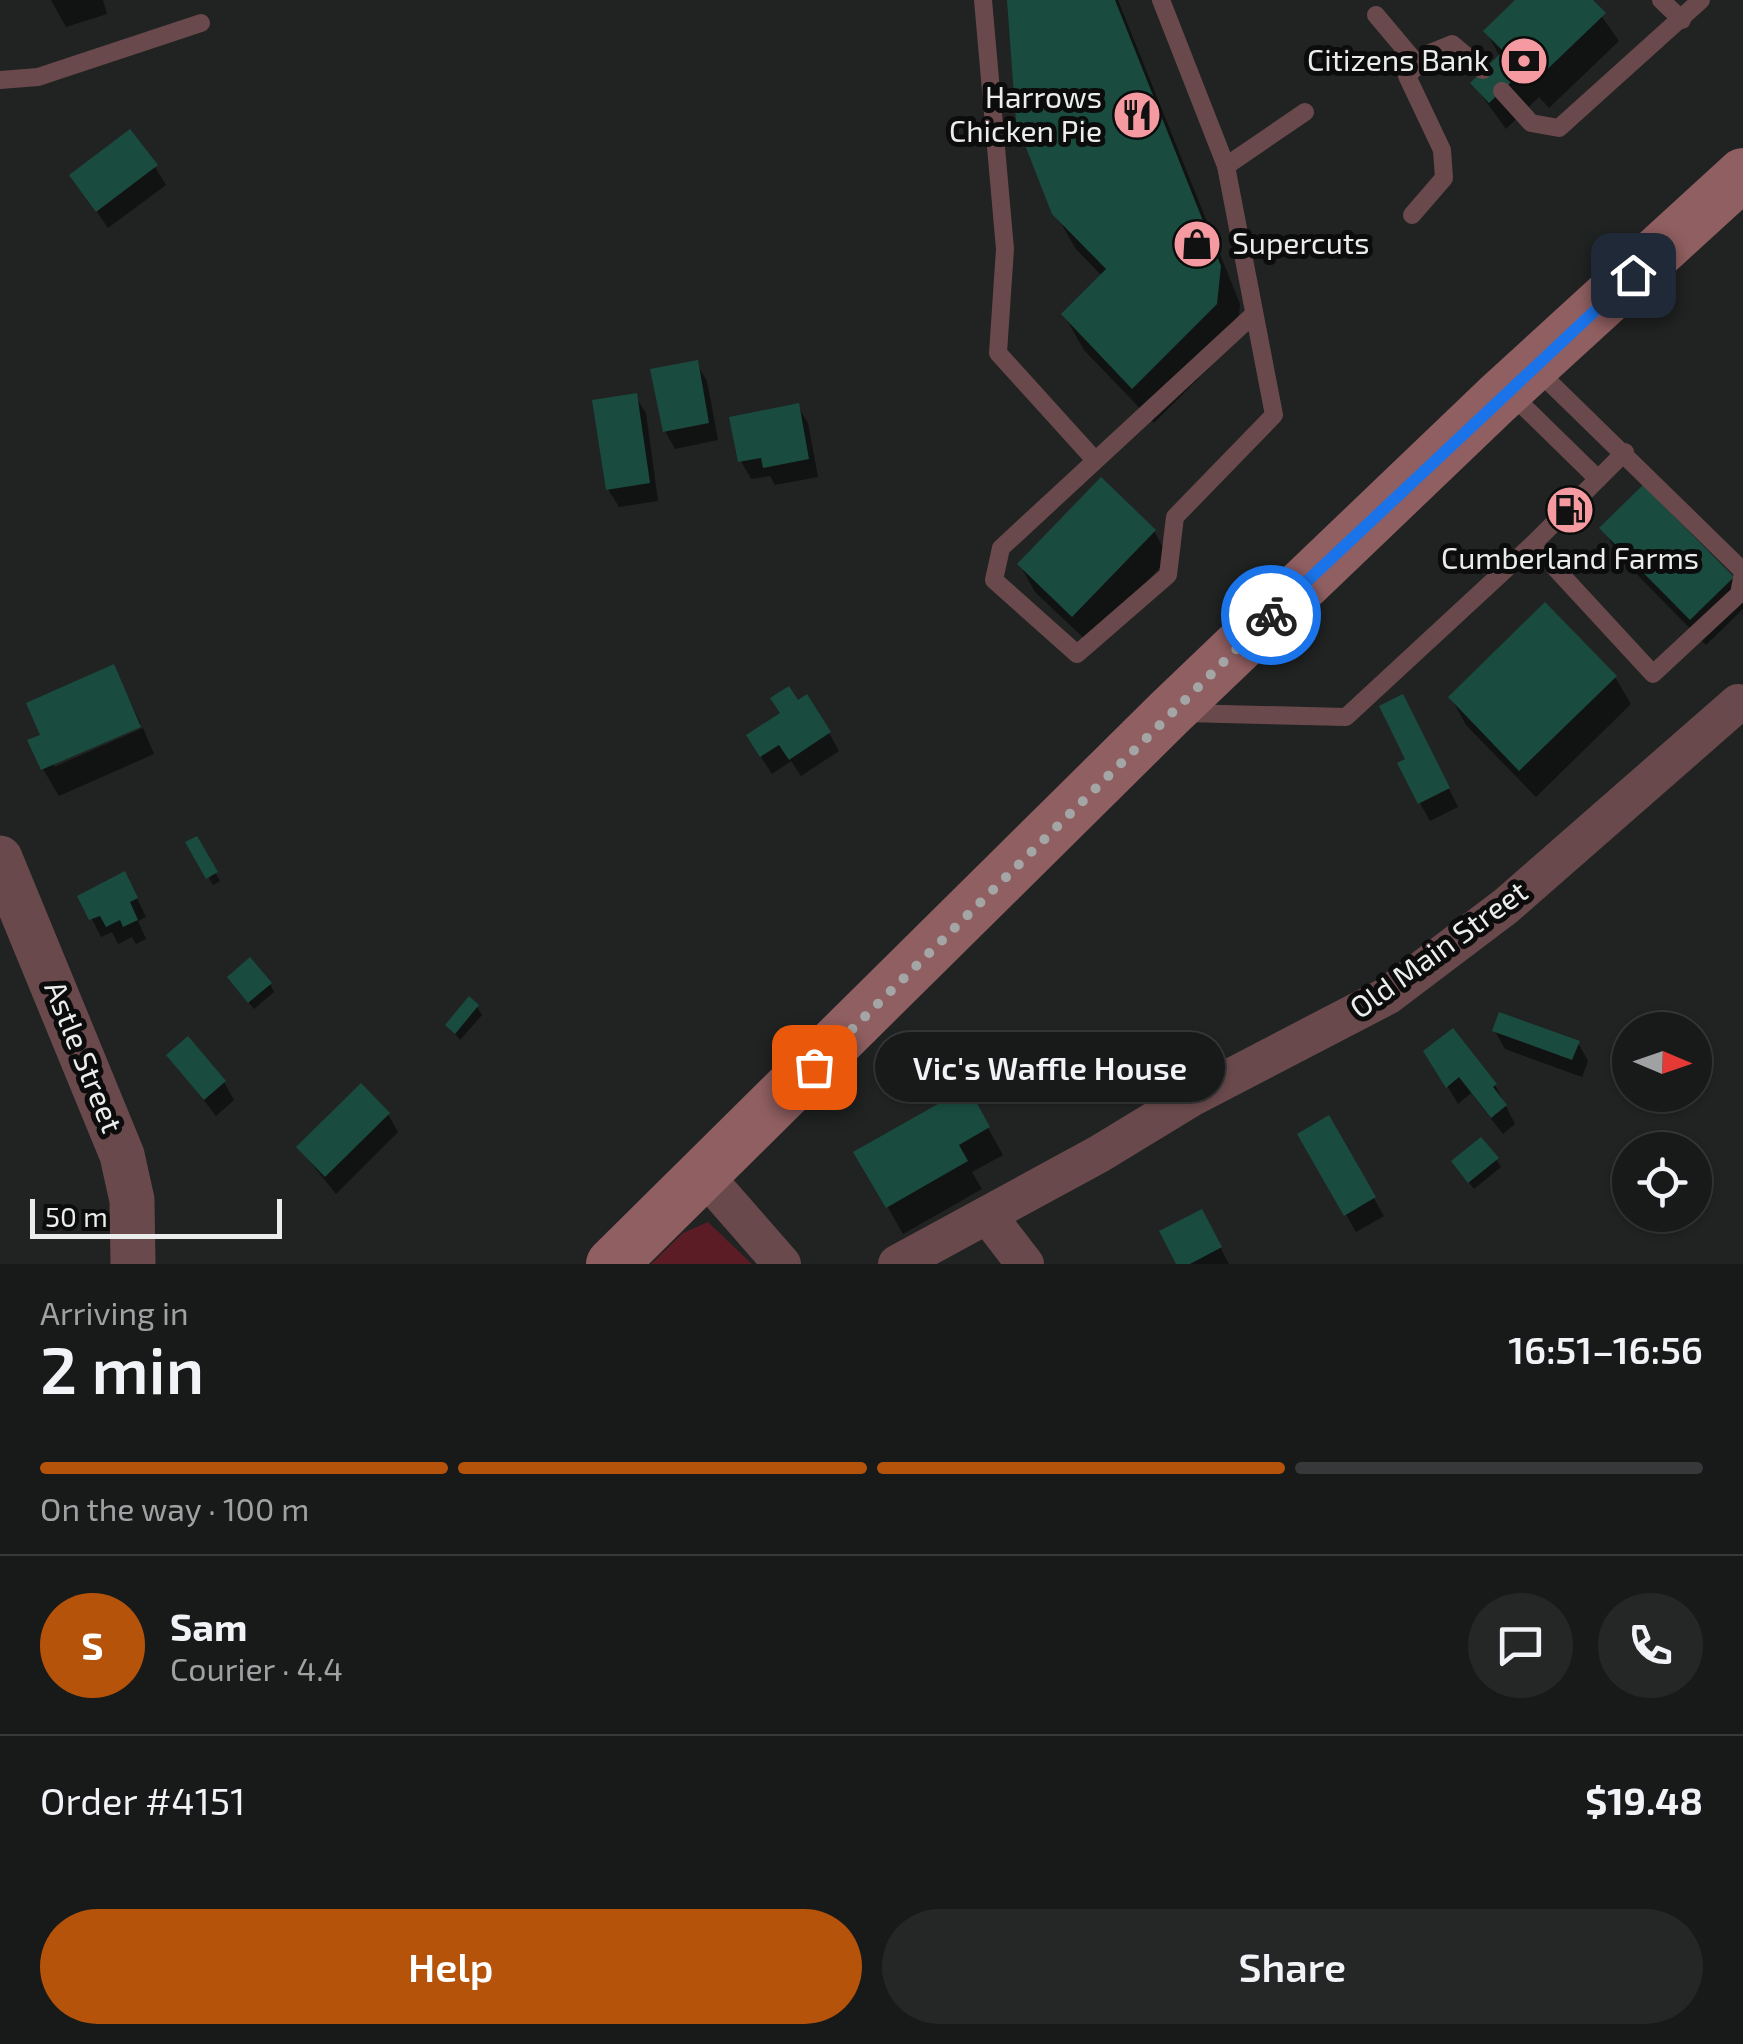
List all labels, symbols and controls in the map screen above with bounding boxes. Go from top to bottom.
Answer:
bank icon: Citizens Bank [1498,35,1550,87]
place label: Citizens Bank [1307,41,1489,77]
place label: Harrows Chicken Pie [949,78,1102,148]
restaurant icon: Harrows Chicken Pie [1111,89,1163,141]
shop icon: Supercuts [1171,218,1223,270]
place label: Supercuts [1232,224,1370,260]
pin [1591,233,1676,318]
icon: home [1606,248,1661,303]
fuel station icon: Cumberland Farms [1544,484,1596,536]
place label: Cumberland Farms [1441,539,1699,575]
courier [1221,565,1321,665]
icon: bike [1244,588,1299,643]
street label: Old Main Street [1342,872,1534,1025]
street label: Astle Street [38,975,132,1137]
north arrow [1612,1012,1712,1112]
map controls [1612,1012,1712,1232]
pin [772,1025,857,1110]
callout: Vic's Waffle House [874,1032,1224,1102]
icon: bag [787,1040,842,1095]
text: Vic's Waffle House [913,1048,1187,1086]
button: locate [1612,1132,1712,1232]
scale bar [30,1194,282,1238]
text: 50 m [45,1199,108,1233]
text: Arriving in [40,1293,189,1331]
text: 16:51–16:56 [1508,1326,1703,1372]
text: 2 min [40,1329,204,1407]
text: On the way · 100 m [40,1489,309,1527]
button: chat [1468,1593,1573,1698]
button: phone [1598,1593,1703,1698]
text: Sam [170,1603,247,1649]
text: S [81,1622,104,1668]
text: Courier · 4.4 [170,1649,343,1687]
text: Order #4151 [40,1777,245,1823]
text: $19.48 [1585,1777,1703,1823]
button: Help [40,1909,862,2024]
button: Share [882,1909,1703,2024]

